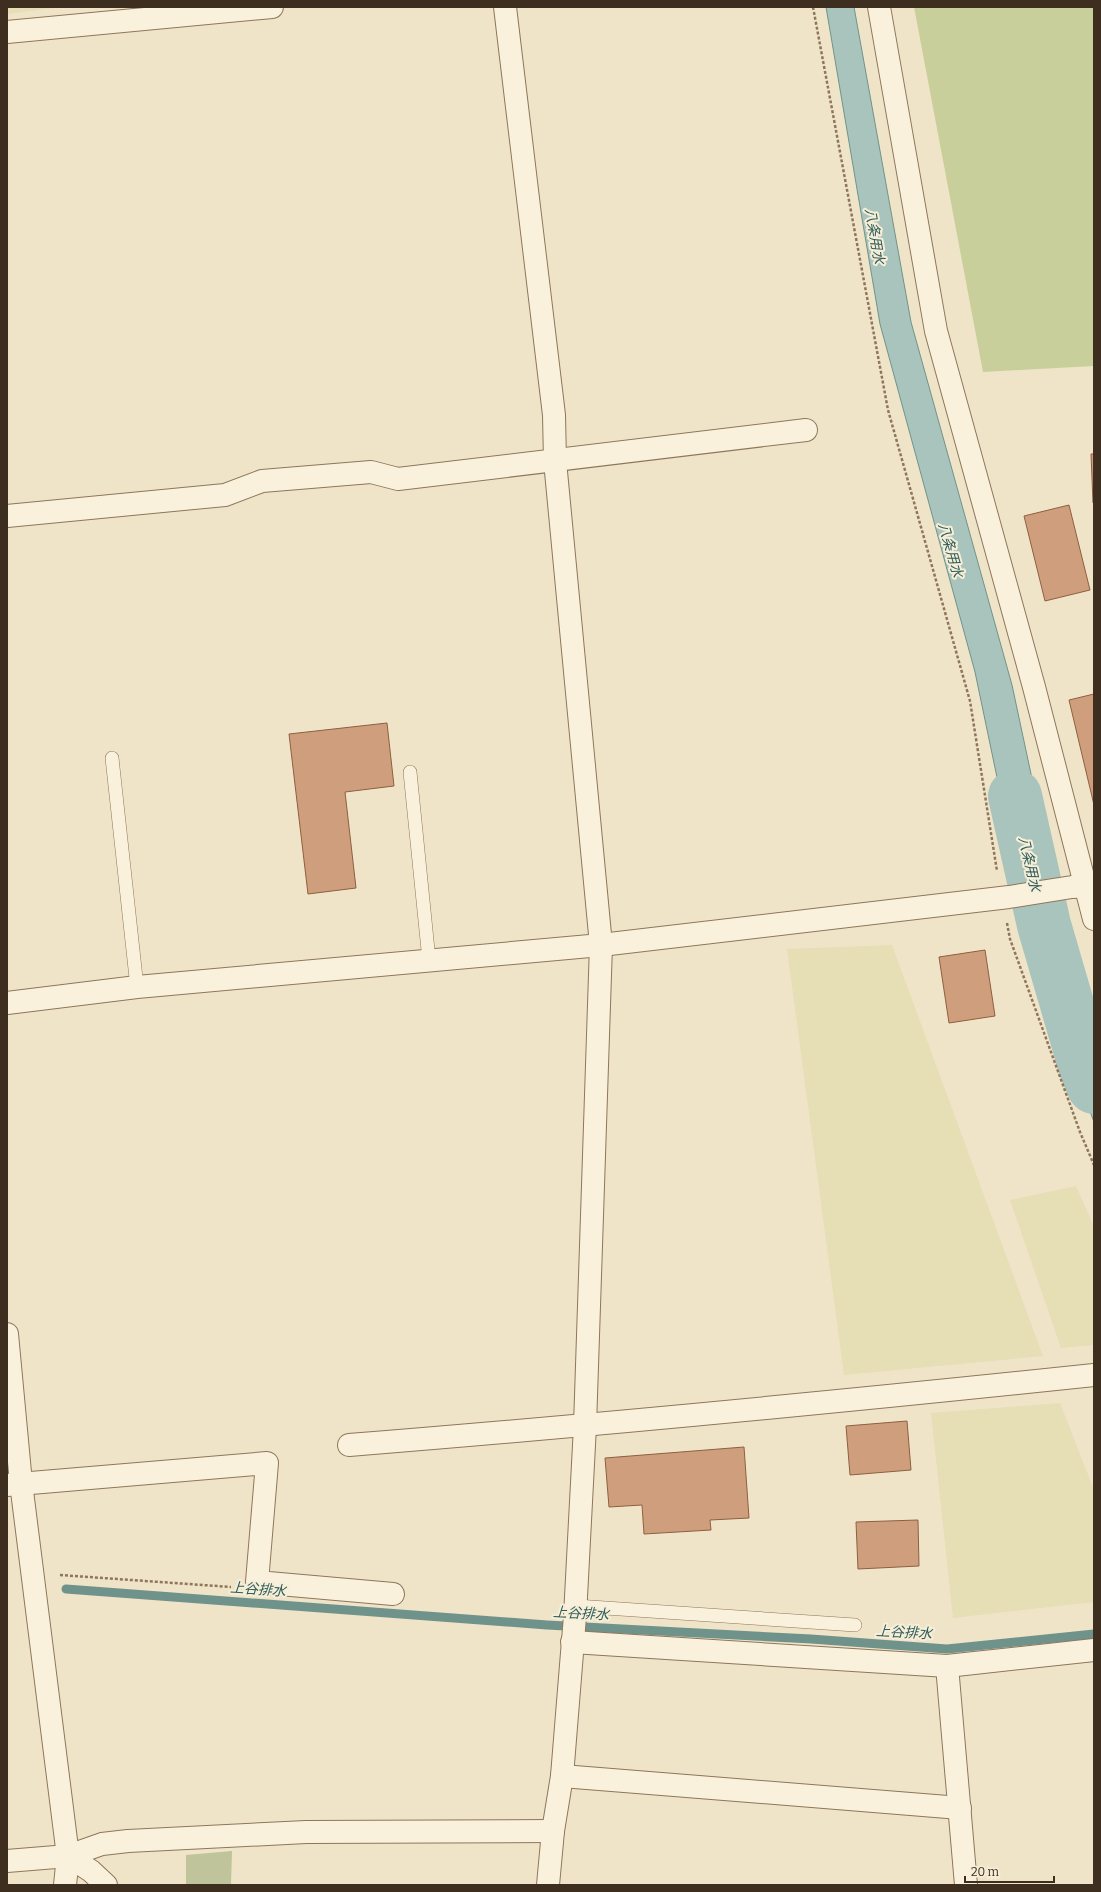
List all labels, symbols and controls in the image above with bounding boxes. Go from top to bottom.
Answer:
water label: 八条用水 [861,207,888,267]
water label: 八条用水 [935,521,967,581]
water label: 八条用水 [1015,835,1045,895]
water label: 上谷排水 [229,1579,288,1600]
water label: 上谷排水 [553,1604,611,1624]
water label: 上谷排水 [876,1623,934,1643]
scale bar [965,1858,1054,1884]
text: 20 m [971,1865,1000,1879]

